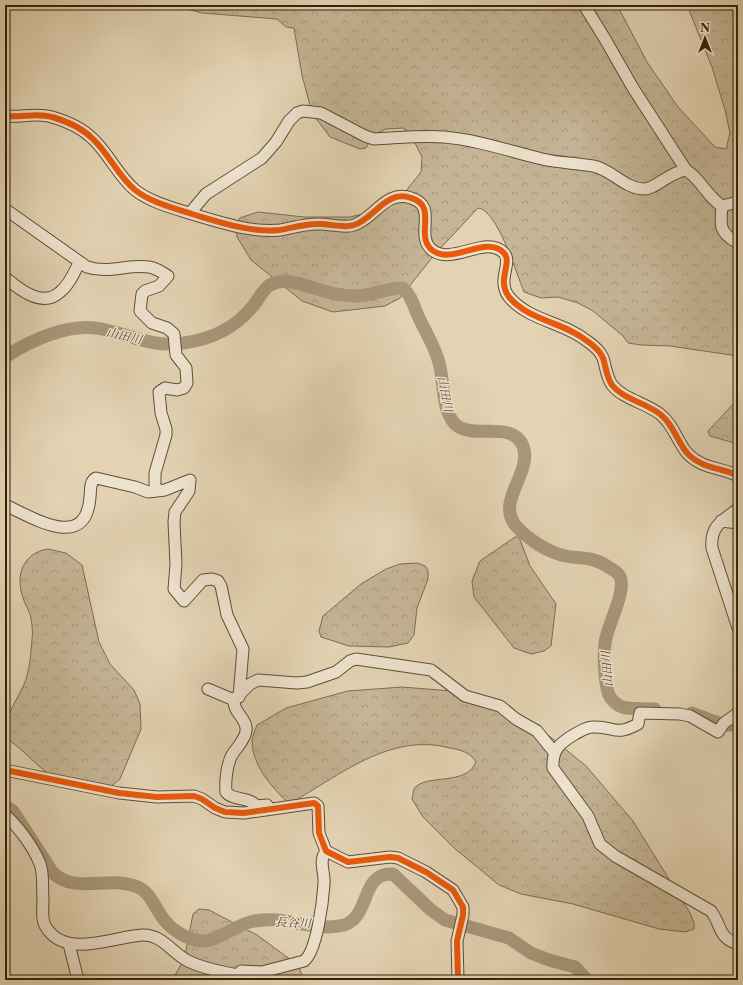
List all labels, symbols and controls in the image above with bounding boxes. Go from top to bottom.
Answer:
north arrow [685,18,725,58]
text: N [700,21,710,35]
water label: 山田川 [105,324,145,347]
water label: 山田川 [435,375,457,415]
water label: 山田川 [598,649,615,688]
water label: 長谷川 [275,914,313,931]

